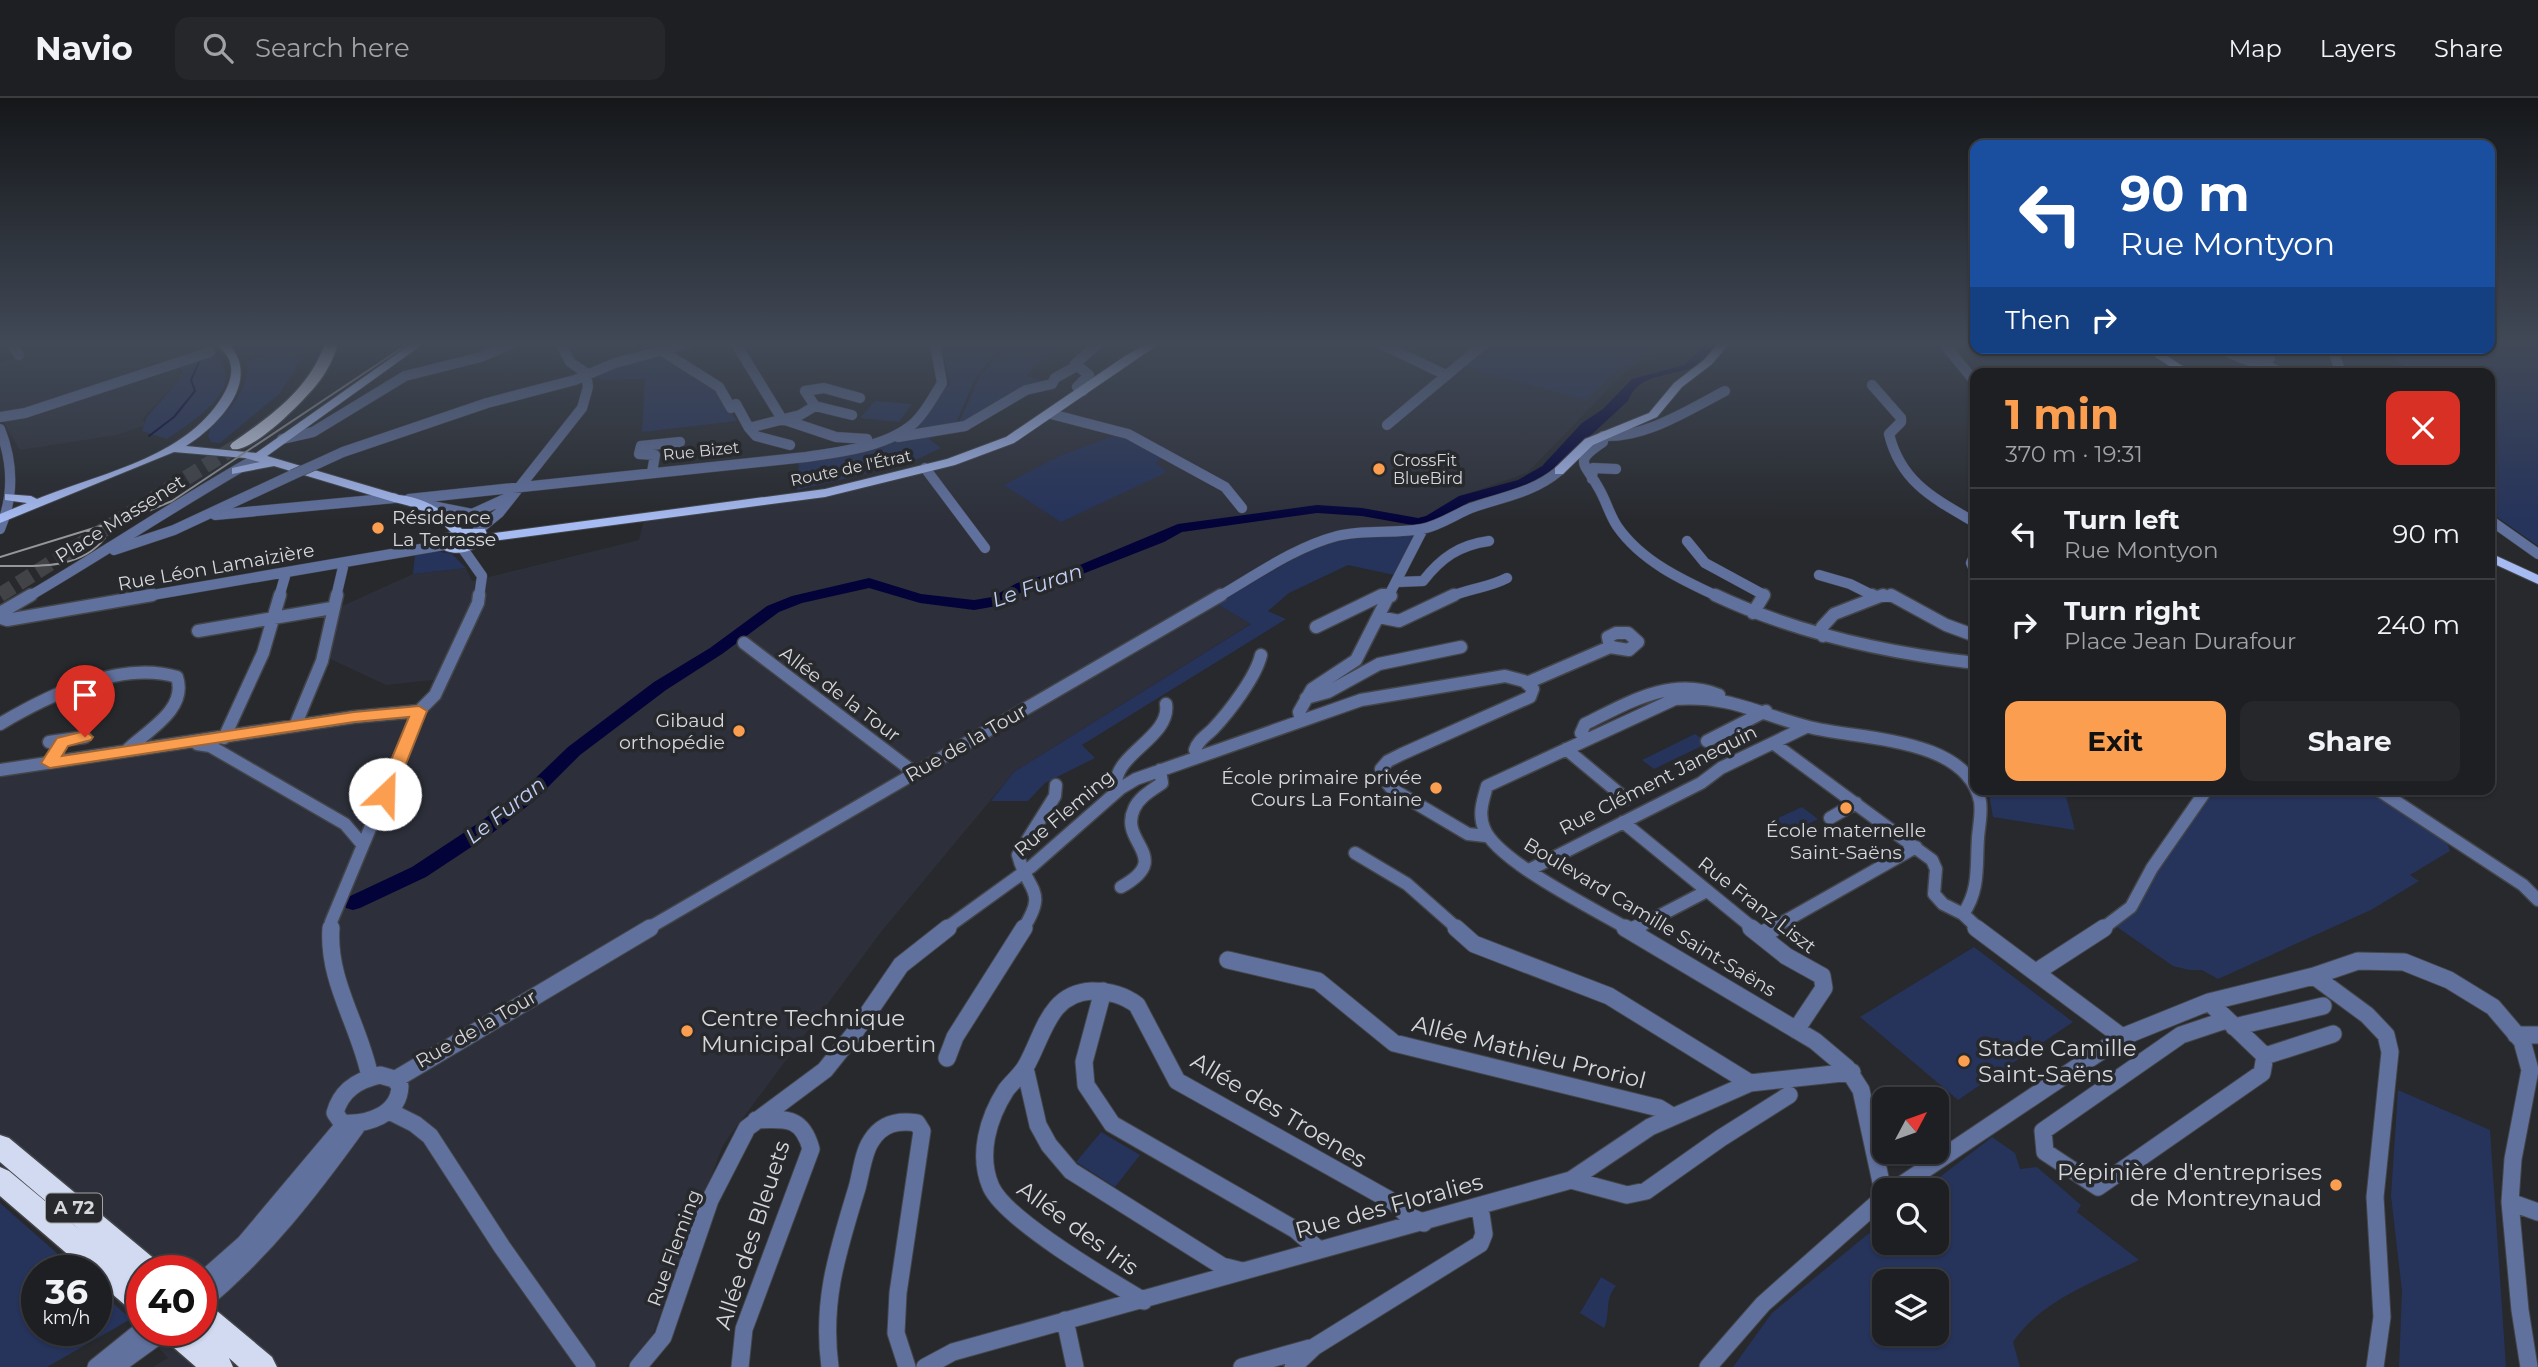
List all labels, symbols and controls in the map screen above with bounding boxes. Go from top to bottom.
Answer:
search box [175,17,665,80]
text: Navio [35,28,133,68]
icon: search [199,29,237,67]
text: Search here [255,32,410,64]
text: Map [2228,34,2282,63]
text: Layers [2320,34,2396,63]
text: Share [2434,34,2503,63]
text: 90 m [2120,164,2250,223]
icon: left [2005,168,2096,259]
text: Rue Montyon [2120,224,2335,263]
icon: right [2085,301,2123,339]
text: Then [2005,304,2071,336]
text: 1 min [2005,388,2119,440]
button: close [2386,391,2460,465]
street label: Rue Bizet [662,437,741,464]
text: 370 m · 19:31 [2005,440,2143,468]
street label: Route de l'Étrat [789,446,914,490]
place label: CrossFit BlueBird [1393,451,1463,488]
marker: CrossFit BlueBird [1371,461,1387,477]
street label: Place Massenet [51,470,189,568]
text: Turn left [2064,504,2180,536]
place label: Résidence La Terrasse [392,506,496,551]
icon: left [2005,515,2043,553]
text: 90 m [2393,518,2460,550]
marker: Résidence La Terrasse [370,520,386,536]
text: Rue Montyon [2064,536,2219,564]
street label: Rue Léon Lamaizière [116,538,316,596]
water label: Le Furan [988,558,1086,612]
text: Turn right [2064,595,2200,627]
icon: right [2005,606,2043,644]
text: 240 m [2377,609,2460,641]
text: Place Jean Durafour [2064,627,2296,655]
street label: Allée de la Tour [775,641,905,747]
pin [55,665,115,737]
icon: arrive [66,676,104,714]
street label: Rue de la Tour [901,699,1031,787]
button: Exit [2005,701,2226,781]
button: Share [2240,701,2460,781]
place label: Gibaud orthopédie [619,709,725,754]
street label: Rue Clément Janequin [1555,720,1761,840]
marker: Gibaud orthopédie [731,723,747,739]
position arrow [348,757,422,831]
street label: Rue Fleming [1010,765,1118,861]
place label: École primaire privée Cours La Fontaine [1221,766,1422,811]
water label: Le Furan [460,771,550,849]
marker: École primaire privée Cours La Fontaine [1428,780,1444,796]
marker: École maternelle Saint-Saëns [1838,800,1854,816]
place label: École maternelle Saint-Saëns [1766,819,1926,864]
street label: Boulevard Camille Saint-Saëns [1520,832,1780,1002]
street label: Rue Franz Liszt [1693,852,1821,958]
street label: Rue de la Tour [411,985,541,1073]
place label: Centre Technique Municipal Coubertin [701,1004,936,1058]
street label: Allée Mathieu Proriol [1409,1009,1649,1095]
marker: Centre Technique Municipal Coubertin [679,1023,695,1039]
place label: Stade Camille Saint-Saëns [1978,1034,2137,1088]
street label: Allée des Troenes [1186,1046,1372,1174]
marker: Stade Camille Saint-Saëns [1956,1053,1972,1069]
north arrow [1872,1087,1950,1164]
map controls [1872,1087,1949,1346]
street label: Allée des Bleuets [708,1137,796,1333]
place label: Pépinière d'entreprises de Montreynaud [2057,1158,2322,1212]
street label: Rue des Floralies [1292,1167,1486,1245]
street label: Allée des Iris [1012,1175,1144,1281]
marker: Pépinière d'entreprises de Montreynaud [2328,1177,2344,1193]
button: search [1872,1178,1949,1255]
street label: Rue Fleming [642,1186,706,1310]
road number: A 72 [46,1194,102,1223]
speed limit sign: 40 [126,1255,217,1346]
button: layers [1872,1269,1949,1346]
text: 36 [45,1270,88,1313]
text: km/h [42,1307,91,1329]

